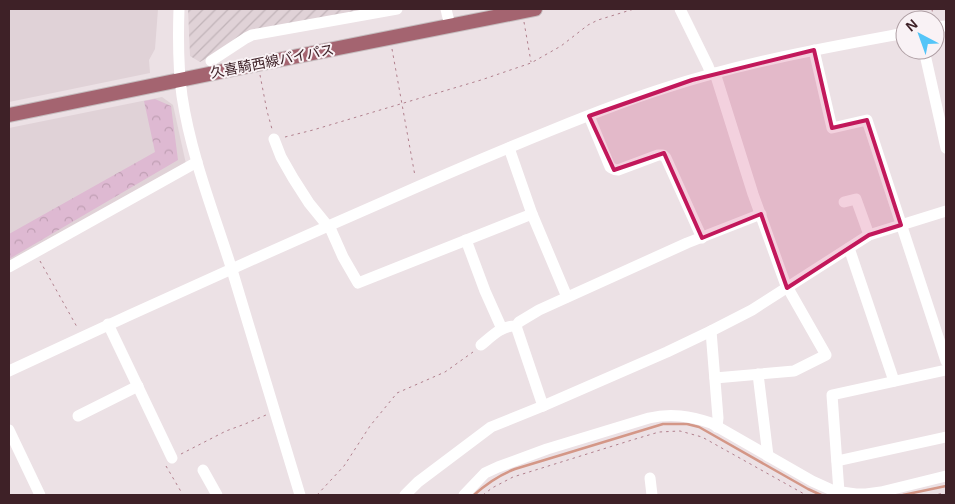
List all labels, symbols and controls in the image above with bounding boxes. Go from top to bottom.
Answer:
north arrow [895,10,945,60]
text: N [902,16,921,35]
street label: 久喜騎西線バイパス [209,41,335,81]

